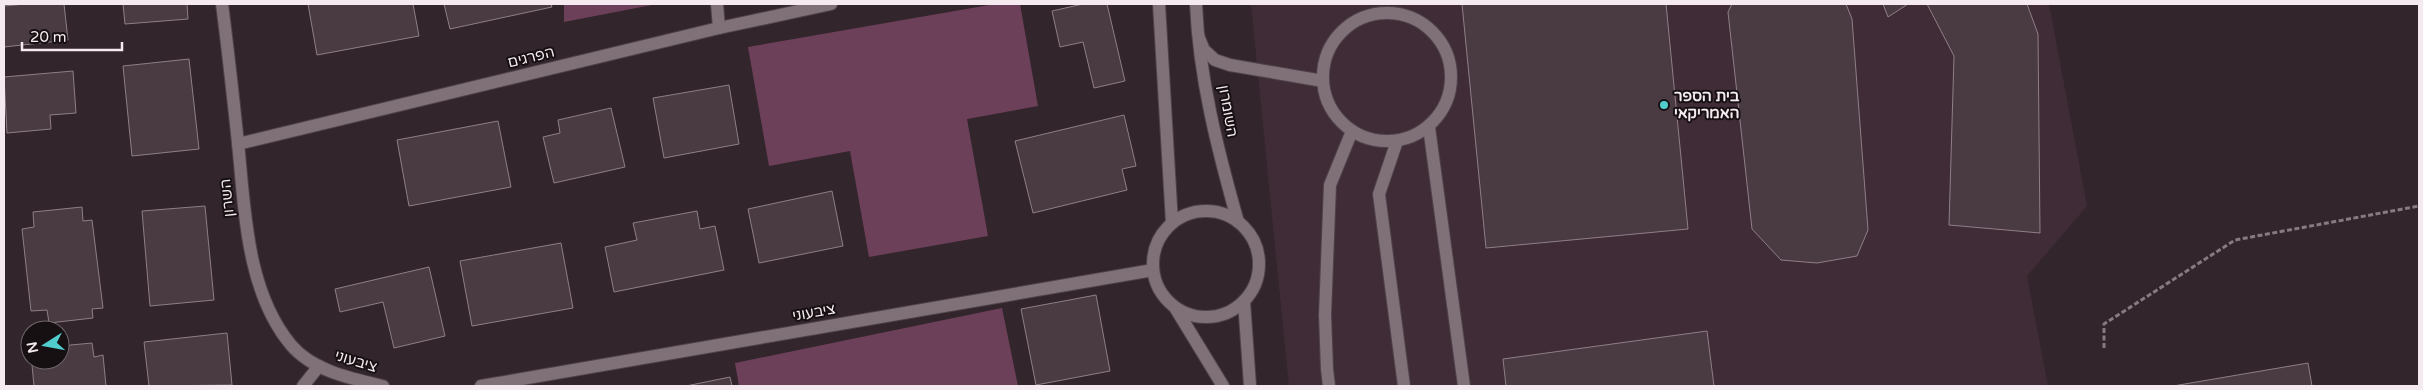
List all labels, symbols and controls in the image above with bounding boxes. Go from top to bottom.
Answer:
scale bar [22,20,122,52]
text: 20 m [30,28,67,46]
street label: הפרגים [506,43,556,71]
street label: השומרון [1215,84,1241,138]
place label: בית הספר האמריקאי [1674,87,1740,122]
marker: בית הספר האמריקאי [1658,99,1670,111]
street label: השרון [216,178,238,218]
street label: ציבעוני [791,299,837,325]
north arrow [20,320,70,370]
text: N [23,340,42,355]
street label: ציבעוני [332,346,380,376]

